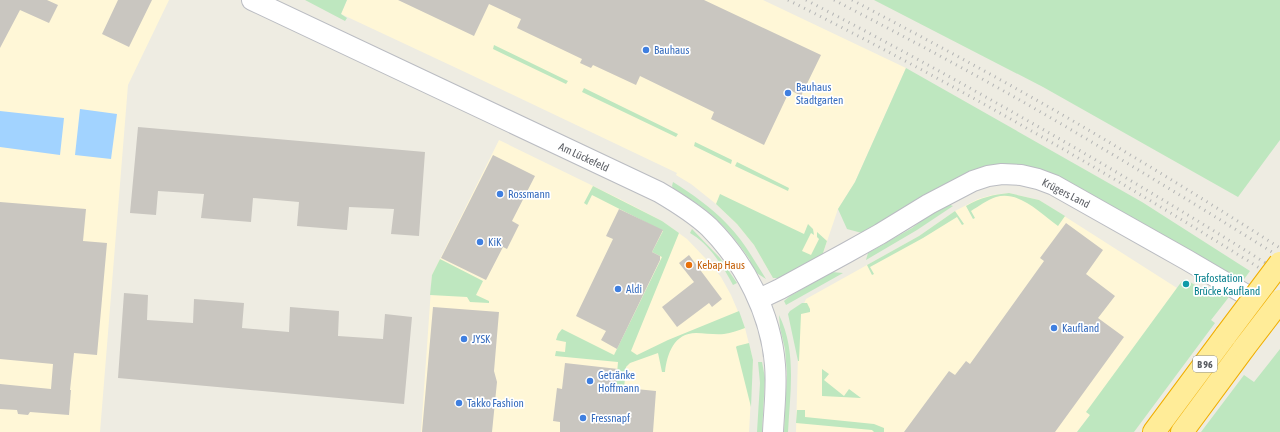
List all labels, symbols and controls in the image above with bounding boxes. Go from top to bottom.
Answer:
place label: Bauhaus [654,44,689,56]
marker: Bauhaus [641,45,651,55]
place label: Bauhaus Stadtgarten [796,81,843,106]
marker: Bauhaus Stadtgarten [783,88,793,98]
street label: Am Lückefeld [557,140,611,174]
street label: Krügers Land [1040,176,1092,210]
place label: Rossmann [508,188,550,200]
marker: Rossmann [495,189,505,199]
place label: KiK [488,236,502,248]
marker: KiK [475,237,485,247]
place label: Kebap Haus [697,259,745,271]
marker: Kebap Haus [684,260,694,270]
place label: Trafostation Brücke Kaufland [1194,272,1260,297]
marker: Trafostation Brücke Kaufland [1181,279,1191,289]
place label: Aldi [626,283,642,295]
marker: Aldi [613,284,623,294]
place label: Kaufland [1062,322,1099,334]
marker: Kaufland [1049,323,1059,333]
place label: JYSK [472,333,491,345]
marker: JYSK [459,334,469,344]
road number: B 96 [1193,356,1217,372]
place label: Getränke Hoffmann [598,369,639,394]
marker: Getränke Hoffmann [585,376,595,386]
place label: Takko Fashion [467,397,524,409]
marker: Takko Fashion [454,398,464,408]
place label: Fressnapf [591,412,630,424]
marker: Fressnapf [578,413,588,423]

